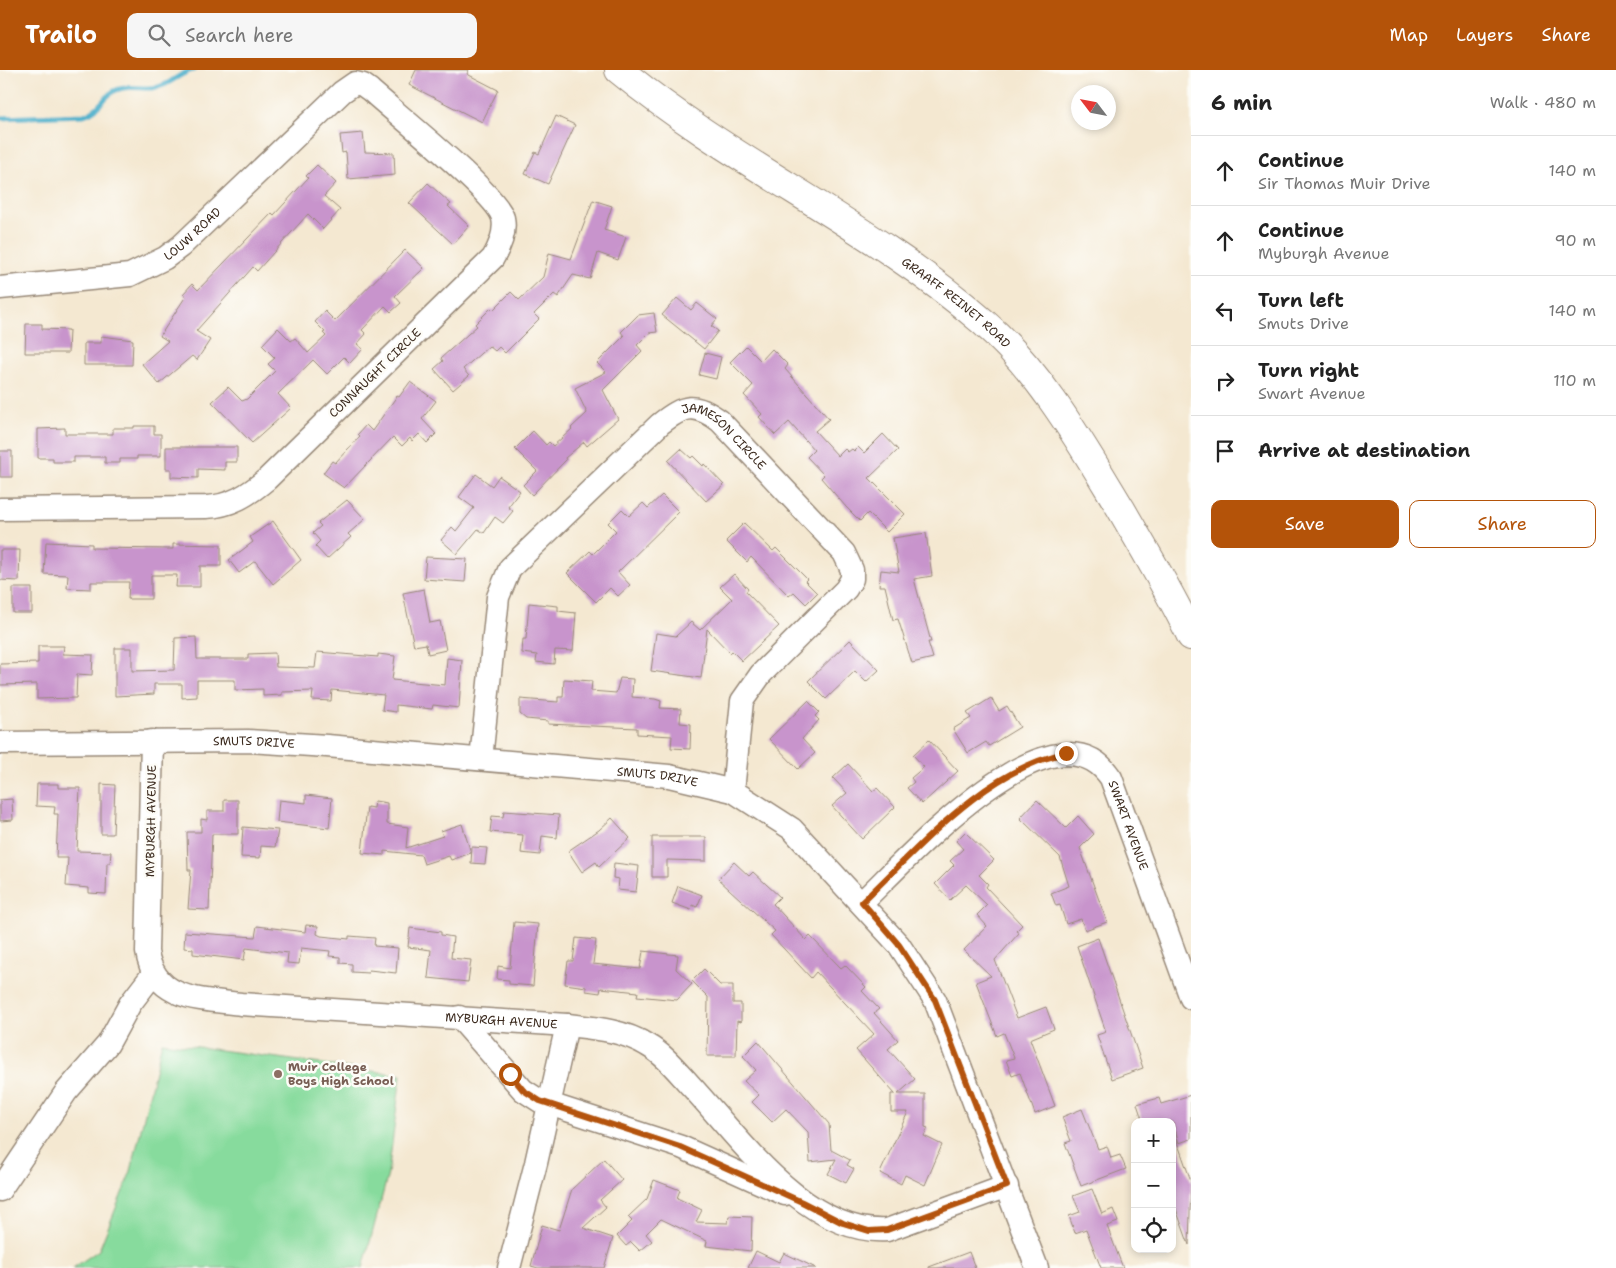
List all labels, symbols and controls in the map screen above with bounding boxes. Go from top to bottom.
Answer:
search box [127,13,477,58]
text: Trailo [25,19,97,51]
icon: search [145,21,173,49]
text: Search here [185,23,294,48]
text: Map [1390,23,1428,47]
text: Layers [1456,23,1513,47]
text: Share [1541,23,1591,47]
north arrow [1071,85,1116,130]
text: 6 min [1211,89,1272,117]
text: Walk · 480 m [1490,92,1596,113]
text: Continue [1258,148,1344,173]
icon: ahead [1211,157,1239,185]
text: 140 m [1549,160,1596,181]
text: Sir Thomas Muir Drive [1258,173,1431,194]
street label: LOUW ROAD [161,204,224,264]
text: Continue [1258,218,1344,243]
icon: ahead [1211,227,1239,255]
text: 90 m [1555,230,1596,251]
text: Myburgh Avenue [1258,243,1390,264]
street label: GRAAFF REINET ROAD [898,254,1014,352]
text: Turn left [1258,288,1344,313]
icon: left [1211,297,1239,325]
text: 140 m [1549,300,1596,321]
text: Smuts Drive [1258,313,1349,334]
street label: CONNAUGHT CIRCLE [325,325,425,421]
text: Turn right [1258,358,1359,383]
icon: right [1211,367,1239,395]
text: 110 m [1553,370,1596,391]
text: Swart Avenue [1258,383,1366,404]
street label: JAMESON CIRCLE [680,400,770,473]
icon: arrive [1211,437,1239,465]
text: Arrive at destination [1258,438,1470,463]
button: Save [1211,500,1399,548]
button: Share [1409,500,1596,548]
street label: SMUTS DRIVE [213,733,295,752]
route end [1055,742,1078,765]
street label: SMUTS DRIVE [616,763,699,791]
street label: MYBURGH AVENUE [142,765,160,877]
street label: SWART AVENUE [1105,778,1152,872]
street label: MYBURGH AVENUE [445,1009,558,1032]
place label: Muir College Boys High School [288,1059,394,1089]
route start [499,1063,522,1086]
marker: Muir College Boys High School [272,1068,284,1080]
map controls [1131,1118,1176,1253]
button: + [1131,1118,1176,1163]
button: − [1131,1163,1176,1208]
button: locate [1131,1208,1176,1253]

